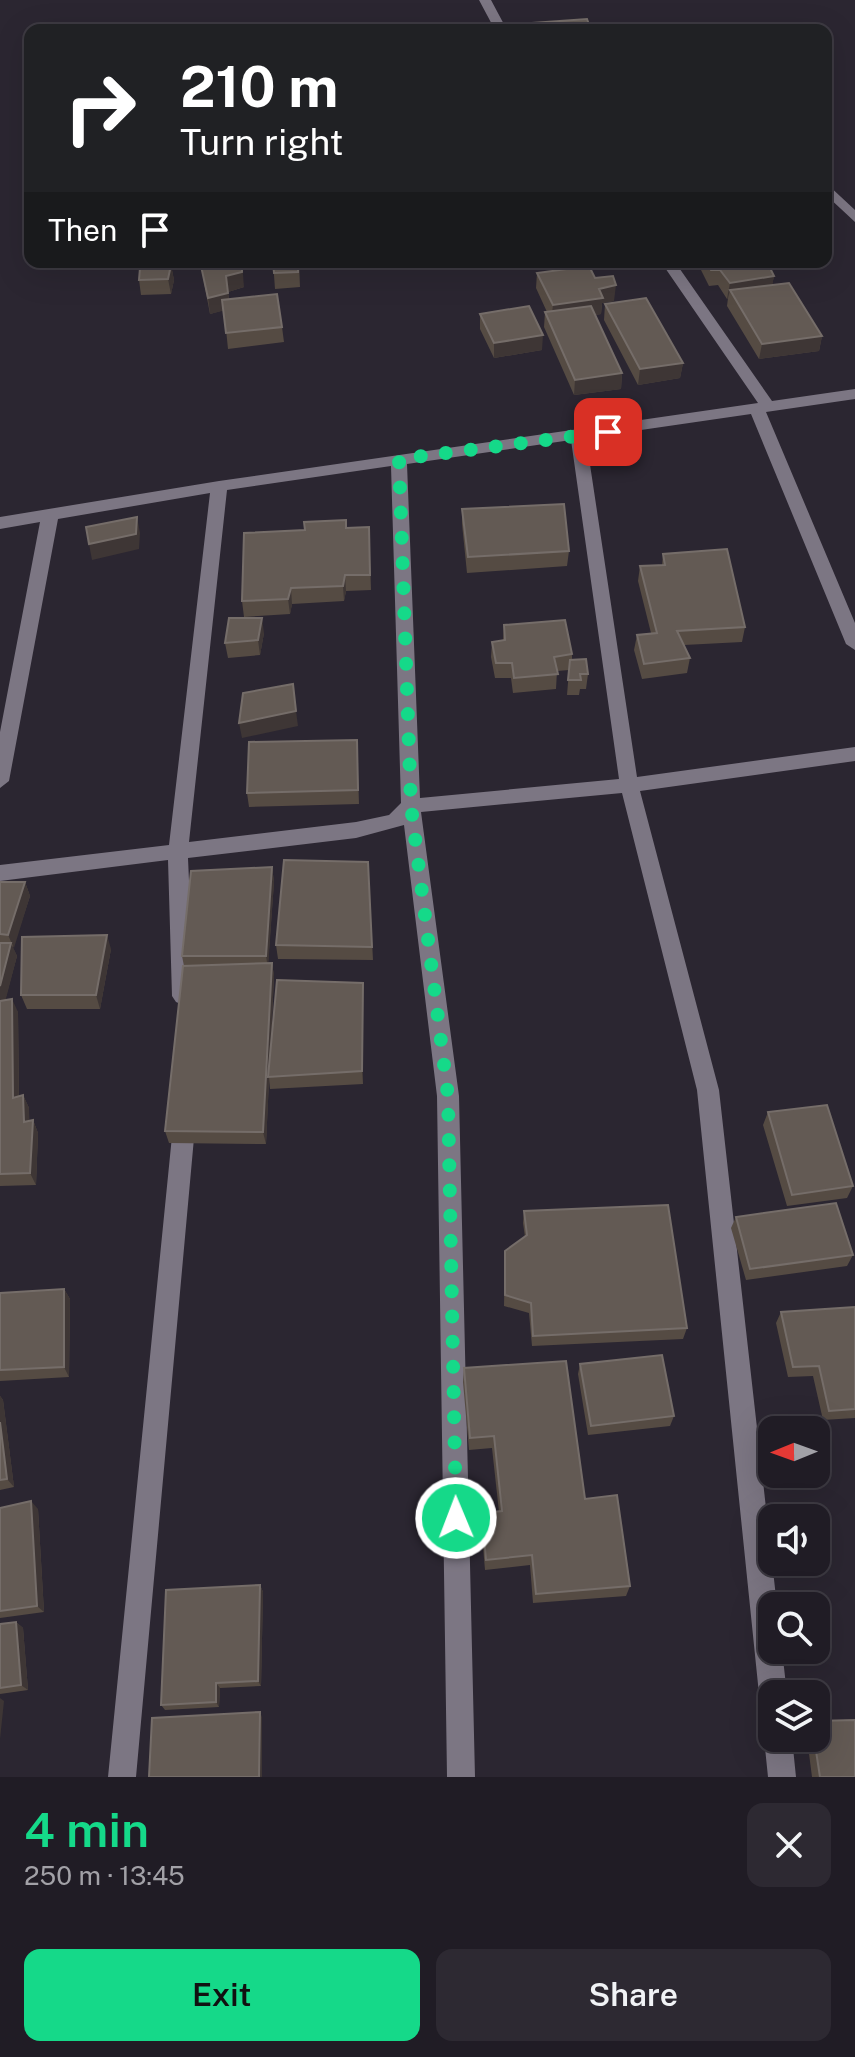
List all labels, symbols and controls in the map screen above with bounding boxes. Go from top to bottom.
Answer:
text: 210 m [180,54,338,120]
icon: right [48,56,152,160]
text: Turn right [180,121,343,163]
icon: arrive [133,208,177,252]
text: Then [48,212,117,248]
pin [574,398,642,466]
icon: arrive [586,410,630,454]
north arrow [758,1416,830,1488]
map controls [758,1416,830,1752]
position arrow [414,1476,498,1560]
button: sound [758,1504,830,1576]
button: search [758,1592,830,1664]
button: layers [758,1680,830,1752]
text: 4 min [24,1801,149,1858]
button: close [747,1803,831,1887]
text: 250 m · 13:45 [24,1860,185,1891]
button: Exit [24,1949,420,2041]
button: Share [436,1949,831,2041]

